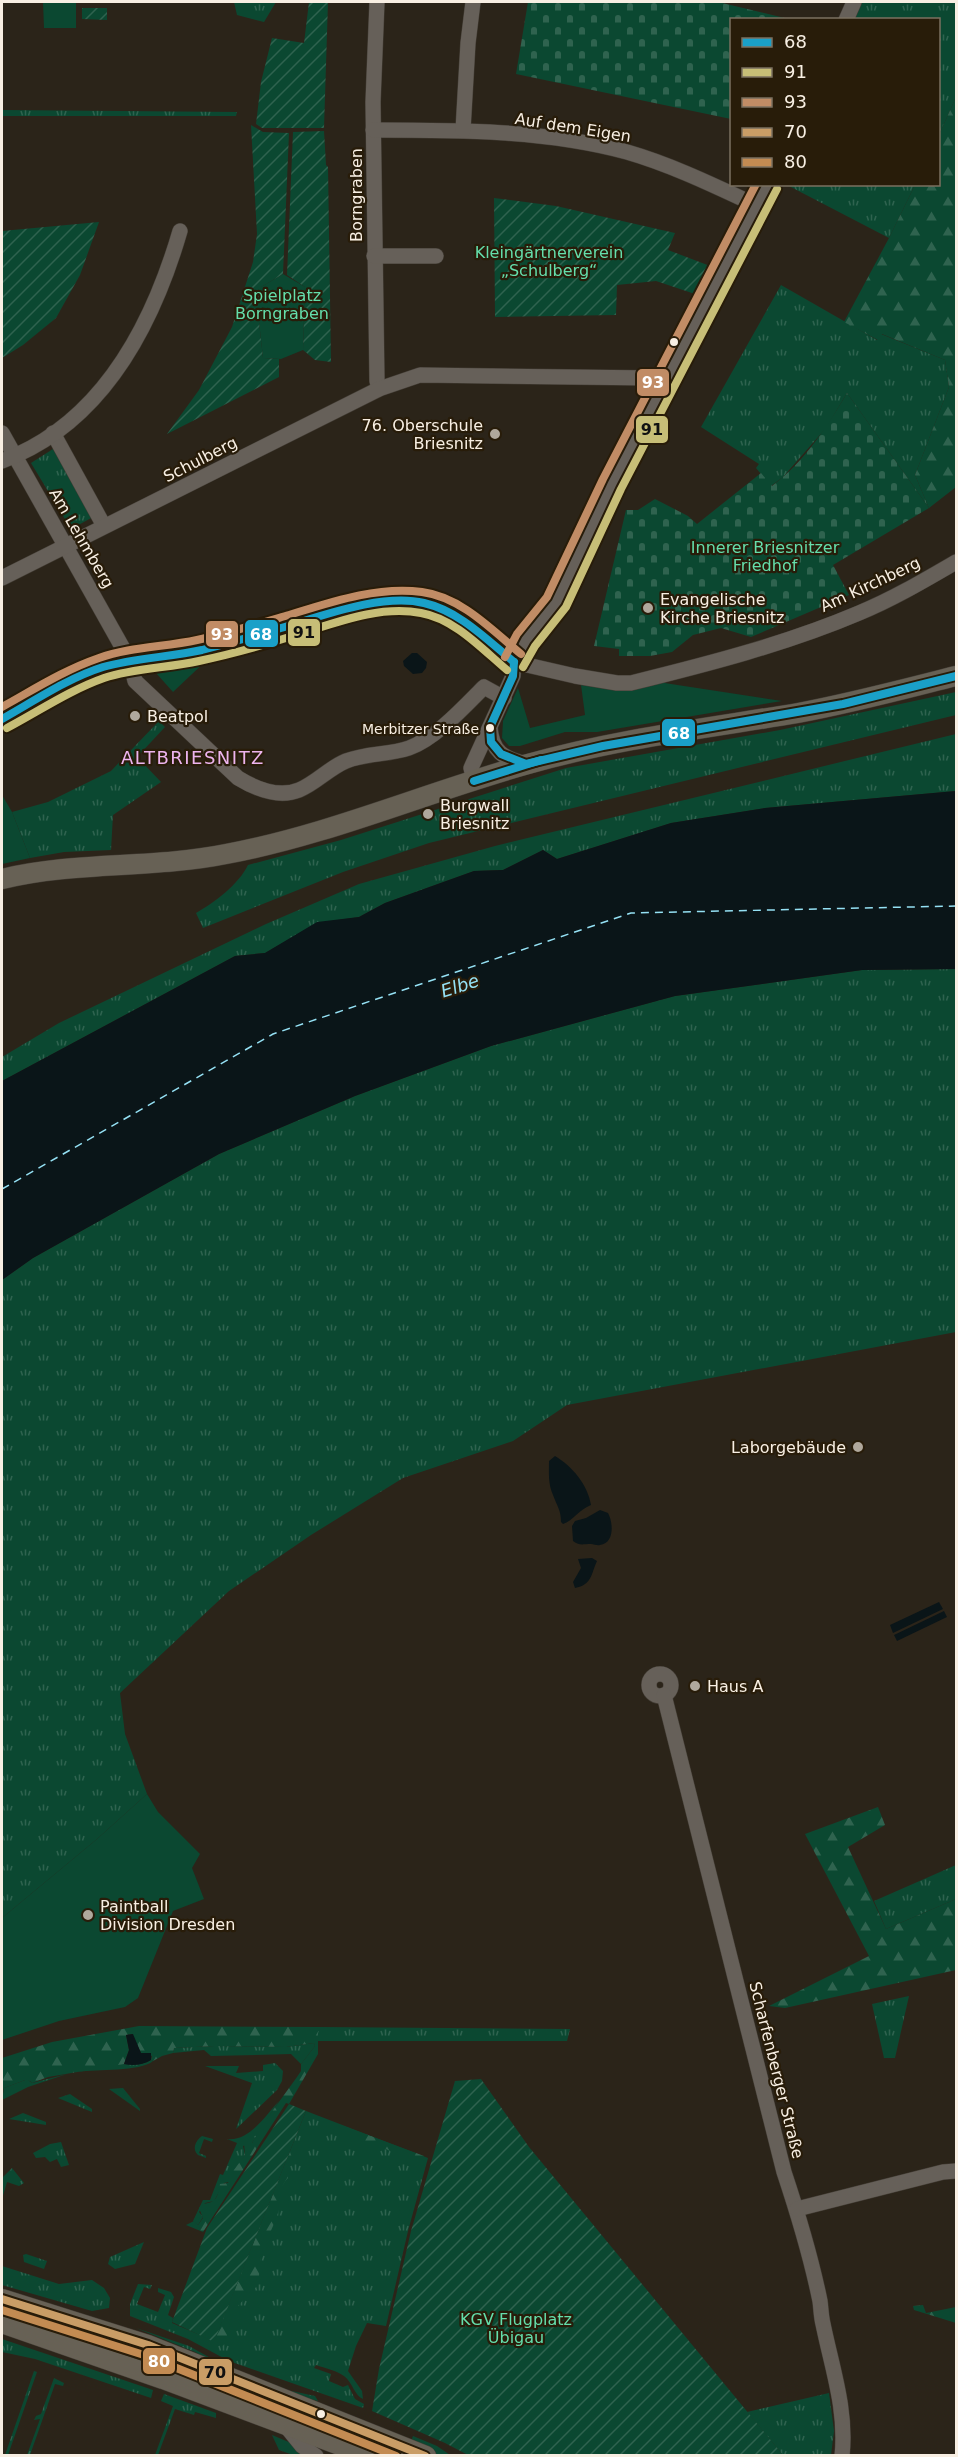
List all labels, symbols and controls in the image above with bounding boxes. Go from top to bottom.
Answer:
legend [730,18,940,186]
text: 68 [784,31,807,52]
text: 91 [784,61,807,82]
text: 93 [784,91,807,112]
street label: Auf dem Eigen [514,109,632,146]
text: 70 [784,121,807,142]
street label: Borngraben [347,148,366,242]
text: 80 [784,151,807,172]
park label: Kleingärtnerverein „Schulberg“ [475,243,623,280]
park label: Spielplatz Borngraben [235,286,329,323]
unlabelled marker [668,336,680,348]
line badge: 93 [636,368,670,397]
text: 93 [642,373,664,392]
line badge: 91 [635,415,669,444]
place label: 76. Oberschule Briesnitz [362,416,483,453]
text: 91 [641,420,663,439]
marker: 76. Oberschule Briesnitz [488,427,502,441]
street label: Schulberg [160,433,240,486]
street label: Am Lehmberg [45,485,118,592]
park label: Innerer Briesnitzer Friedhof [691,538,840,575]
street label: Am Kirchberg [817,553,923,616]
place label: Evangelische Kirche Briesnitz [660,590,784,627]
marker: Evangelische Kirche Briesnitz [641,601,655,615]
line badge: 91 [287,618,321,647]
line badge: 68 [244,619,279,648]
line badge: 93 [205,620,239,648]
text: 91 [293,623,315,642]
text: 93 [211,625,233,644]
text: 68 [250,625,272,644]
place label: Beatpol [147,707,208,726]
marker: Beatpol [128,709,142,723]
line badge: 68 [661,718,696,747]
place label: Merbitzer Straße [362,721,479,737]
marker: Merbitzer Straße [484,722,496,734]
text: 68 [668,724,690,743]
district label: ALTBRIESNITZ [121,747,265,768]
place label: Burgwall Briesnitz [440,796,509,833]
marker: Burgwall Briesnitz [421,807,435,821]
water label: Elbe [438,970,482,1002]
place label: Laborgebäude [731,1438,846,1457]
marker: Laborgebäude [851,1440,865,1454]
place label: Haus A [707,1677,763,1696]
marker: Haus A [688,1679,702,1693]
place label: Paintball Division Dresden [100,1897,235,1934]
marker: Paintball Division Dresden [81,1908,95,1922]
street label: Scharfenberger Straße [745,1980,808,2161]
park label: KGV Flugplatz Übigau [460,2310,572,2347]
line badge: 80 [142,2347,176,2375]
text: 80 [148,2352,170,2371]
line badge: 70 [198,2358,233,2386]
text: 70 [204,2363,226,2382]
unlabelled marker [315,2408,327,2420]

